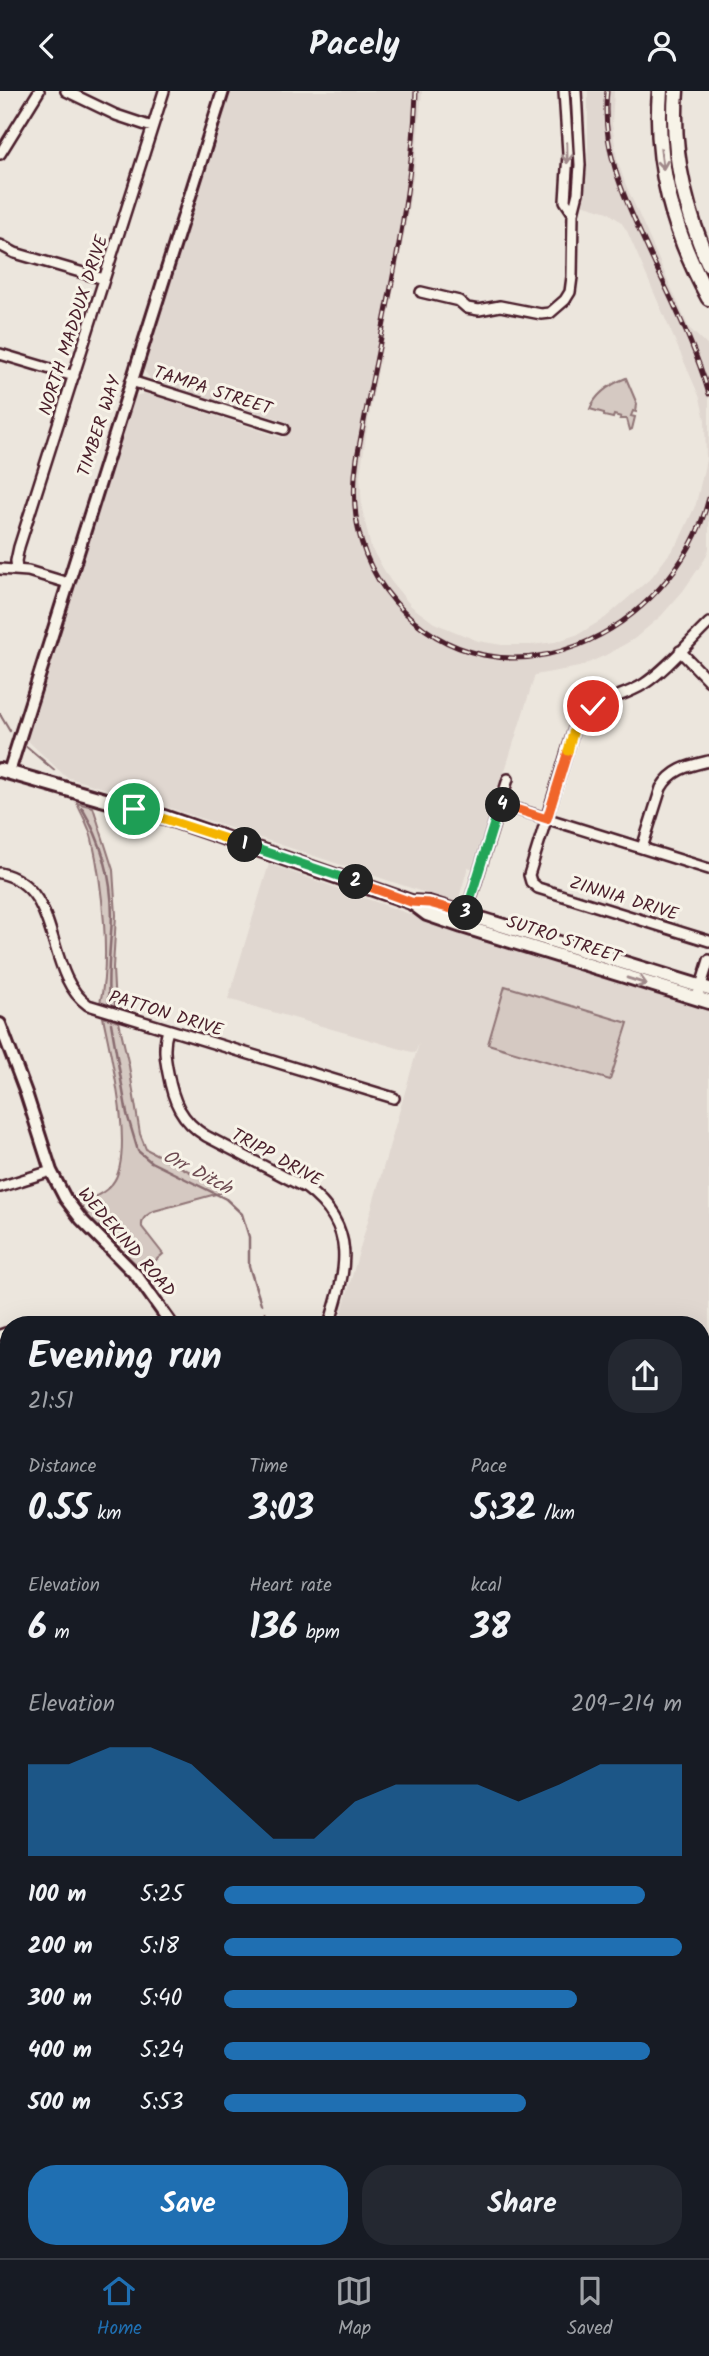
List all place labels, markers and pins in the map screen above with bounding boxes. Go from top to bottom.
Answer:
pin [563,676,623,736]
pin [104,779,164,839]
pin: 4 [486,787,520,823]
pin: 1 [228,827,262,863]
pin: 2 [338,865,374,899]
pin: 3 [448,895,484,931]

